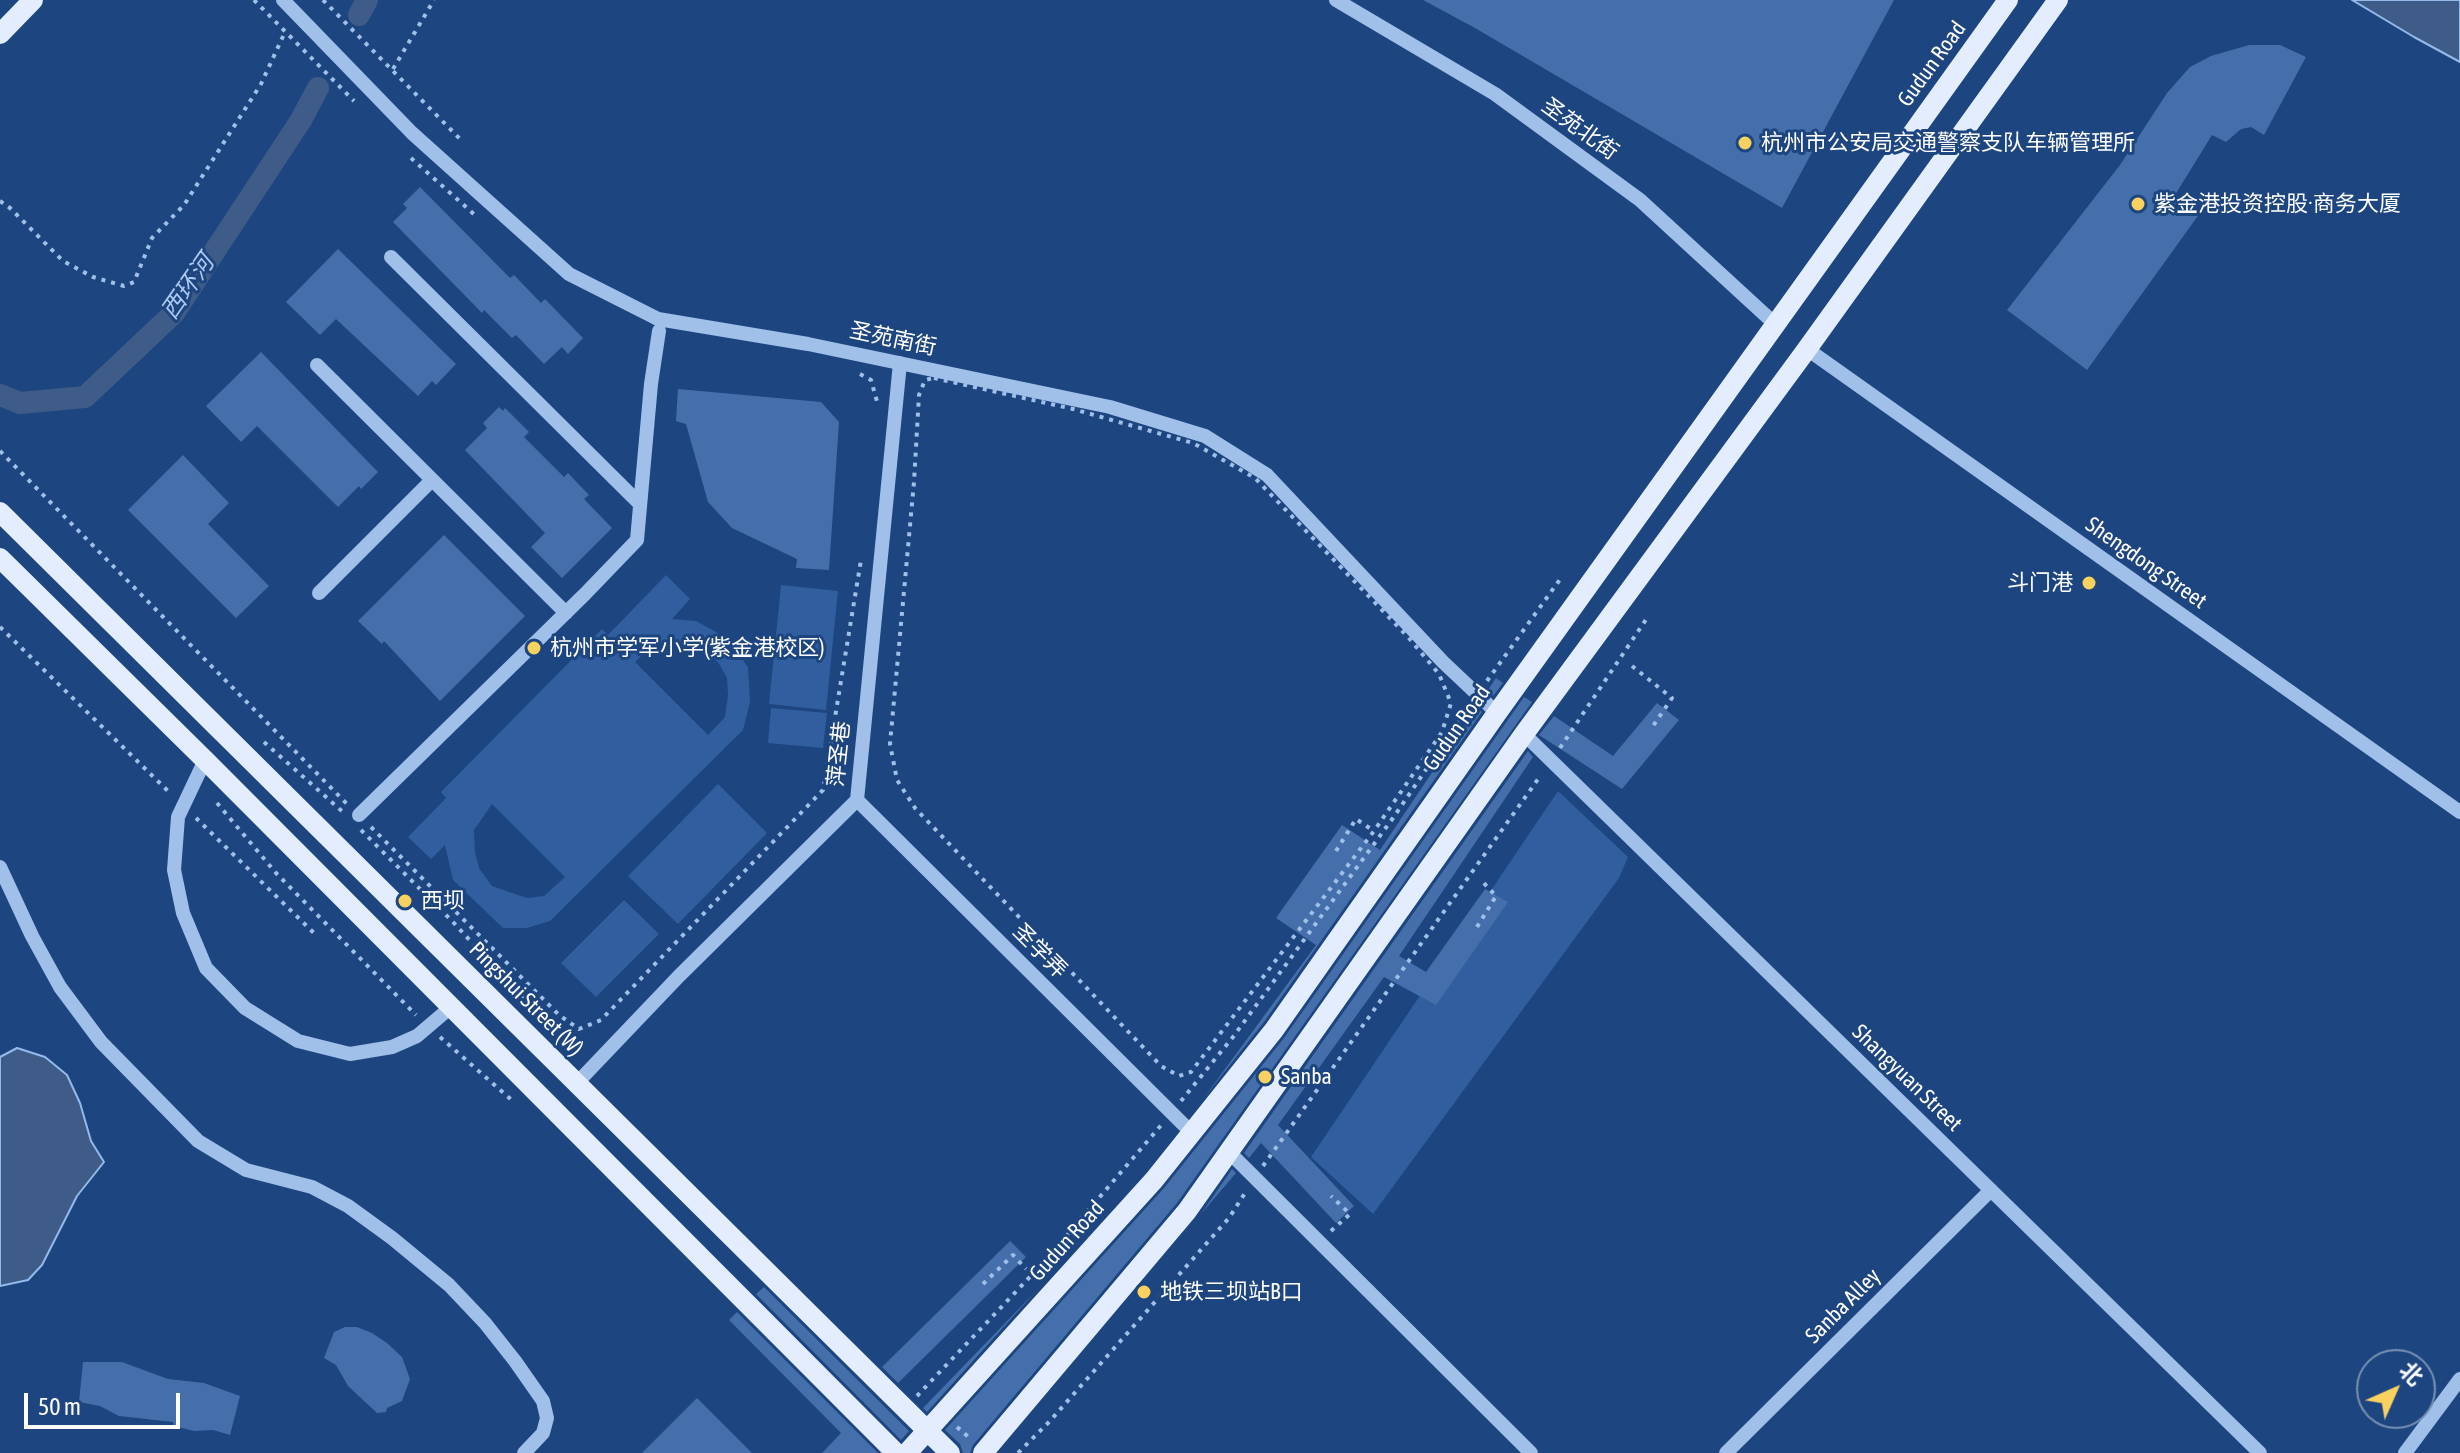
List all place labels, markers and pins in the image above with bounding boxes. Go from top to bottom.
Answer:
place label: 杭州市公安局交通警察支队车辆管理所 [1761,130,2135,156]
marker: 杭州市公安局交通警察支队车辆管理所 [1736,134,1754,152]
place label: 紫金港投资控股·商务大厦 [2154,191,2401,217]
marker: 紫金港投资控股·商务大厦 [2129,195,2147,213]
place label: 斗门港 [2007,570,2073,596]
marker: 斗门港 [2080,574,2098,592]
place label: 杭州市学军小学(紫金港校区) [550,635,825,661]
marker: 杭州市学军小学(紫金港校区) [525,639,543,657]
place label: 西坝 [421,888,465,914]
marker: 西坝 [396,892,414,910]
place label: Sanba [1281,1064,1332,1090]
marker: Sanba [1256,1068,1274,1086]
place label: 地铁三坝站B口 [1160,1279,1302,1305]
marker: 地铁三坝站B口 [1135,1283,1153,1301]

